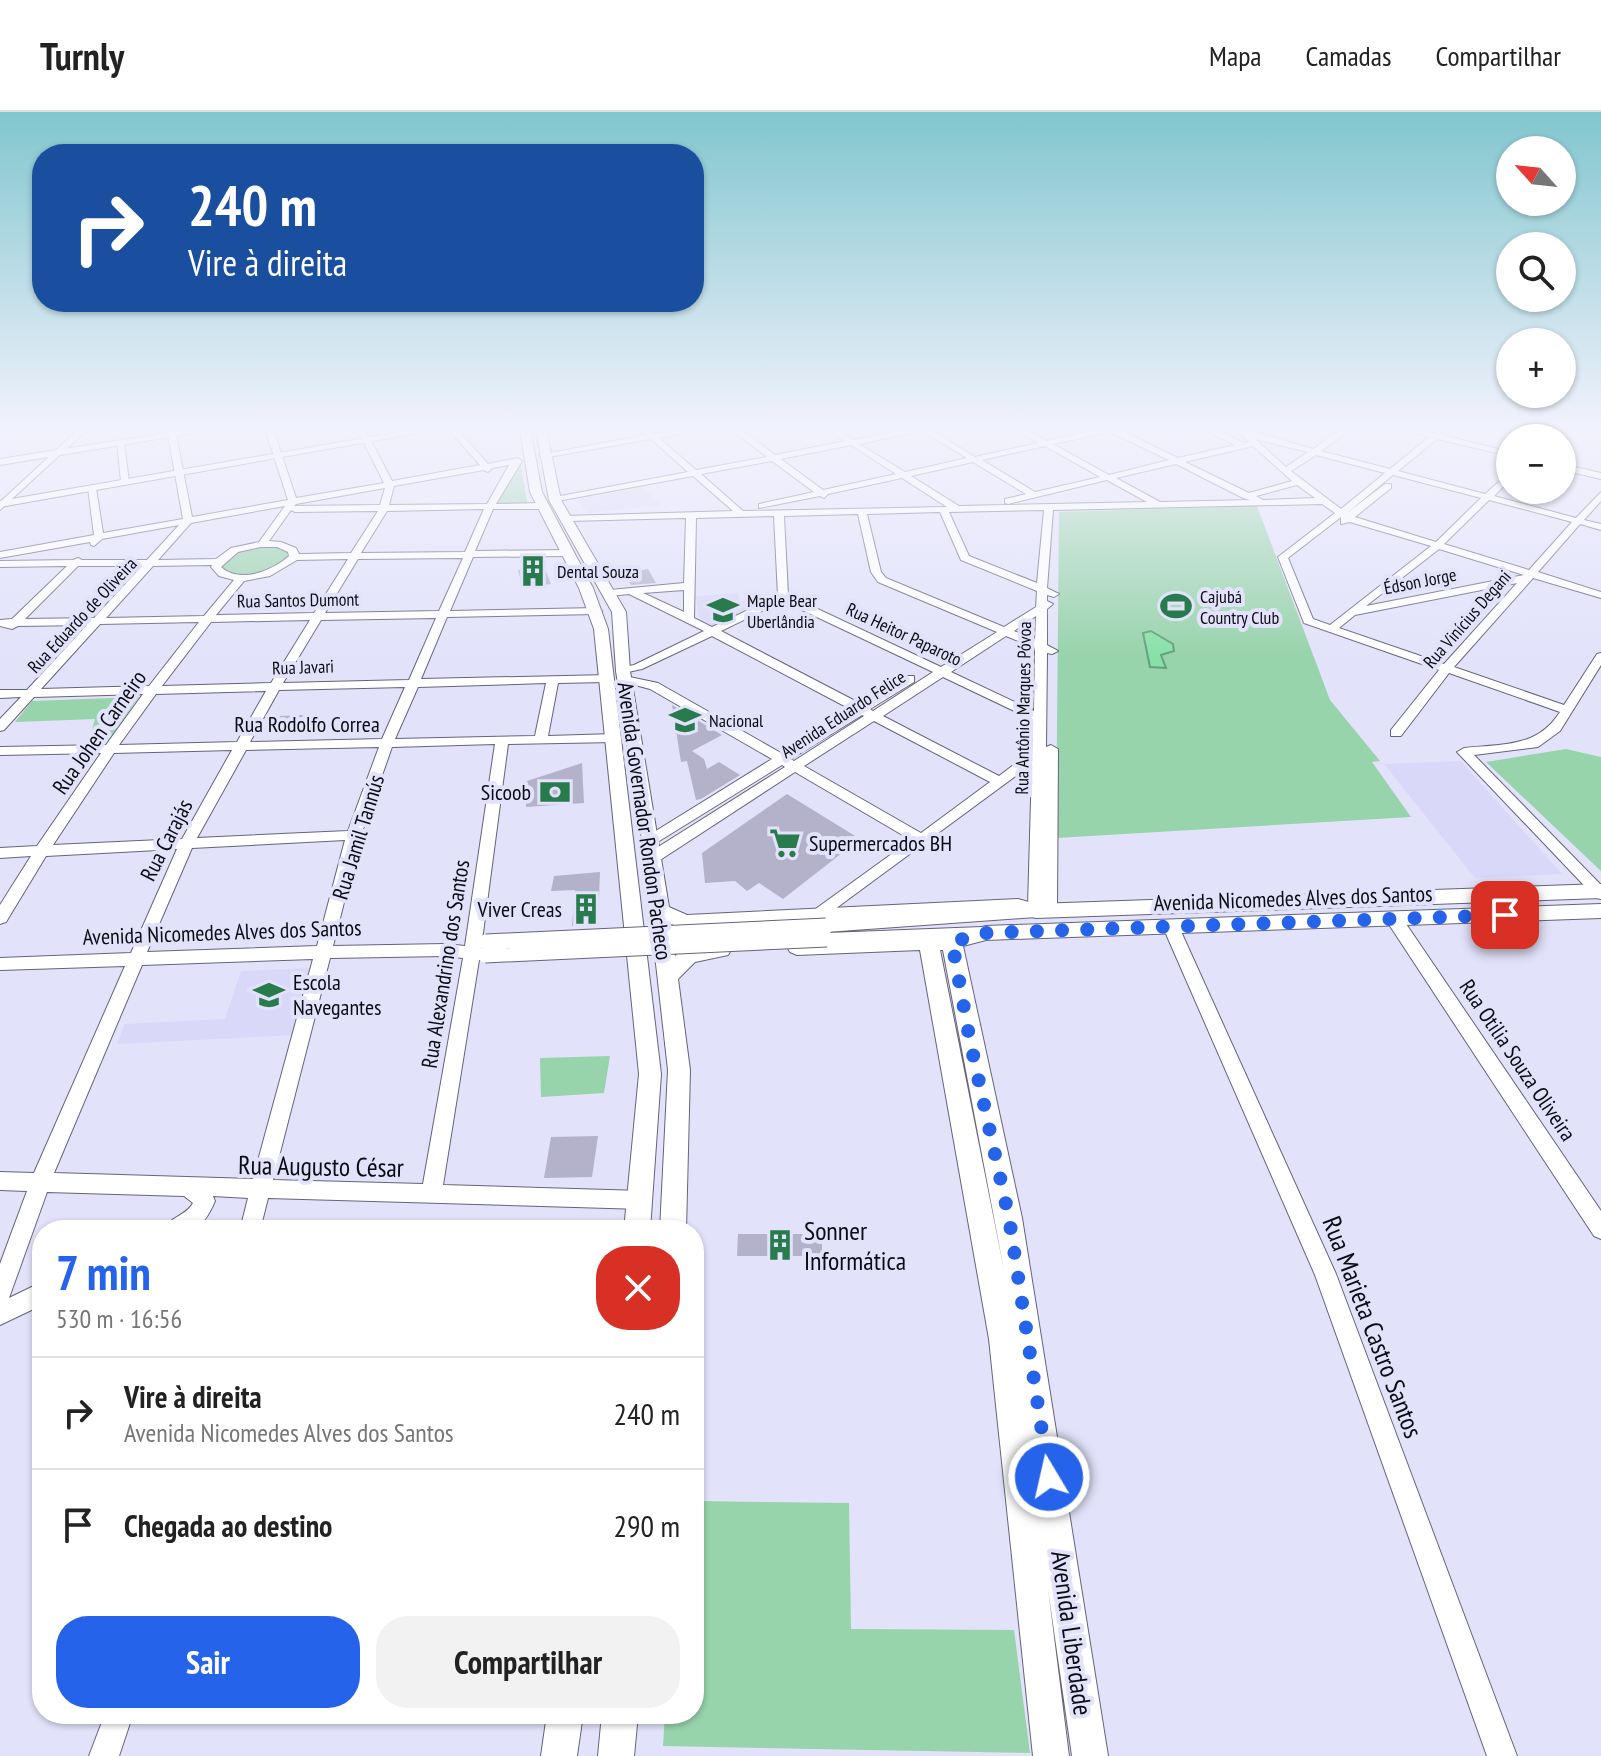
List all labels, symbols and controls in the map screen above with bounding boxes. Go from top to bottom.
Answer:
text: Turnly [40,31,124,80]
text: Mapa [1209,37,1262,74]
text: Camadas [1306,37,1391,74]
text: Compartilhar [1435,37,1561,74]
north arrow [1496,136,1576,216]
map controls [1496,136,1576,504]
text: 240 m [188,169,317,241]
icon: right [56,176,160,280]
button: search [1496,232,1576,312]
text: Vire à direita [188,239,347,286]
button: + [1496,328,1576,408]
button: − [1496,424,1576,504]
street label: Rua Eduardo de Oliveira [23,552,141,678]
building icon: Dental Souza [516,554,550,588]
place label: Dental Souza [557,560,639,583]
street label: Édson Jorge [1382,563,1458,599]
street label: Rua Vinícius Degani [1418,565,1516,673]
place label: Cajubá Country Club [1200,585,1279,629]
street label: Rua Santos Dumont [237,587,359,613]
place label: Maple Bear Uberlândia [747,589,817,633]
sports icon: Cajubá Country Club [1159,589,1193,623]
school or university icon: Maple Bear Uberlândia [706,593,740,627]
street label: Rua Heitor Paparoto [843,597,966,671]
street label: Rua Antônio Marques Póvoa [1010,621,1036,795]
street label: Rua Javari [272,654,334,680]
street label: Rua Johen Carneiro [46,665,152,799]
street label: Avenida Eduardo Felice [776,665,910,763]
street label: Avenida Governador Rondon Pacheco [612,680,678,962]
school or university icon: Nacional [668,703,702,737]
place label: Nacional [709,709,764,732]
street label: Rua Rodolfo Correa [234,710,380,738]
street label: Rua Jamil Tannús [326,771,390,903]
bank icon: Sicoob [538,775,572,809]
place label: Sicoob [481,778,531,806]
street label: Rua Carajás [134,794,198,886]
supermarket icon: Supermercados BH [768,826,802,860]
place label: Supermercados BH [809,829,952,857]
street label: Rua Alexandrino dos Santos [415,858,475,1070]
street label: Avenida Nicomedes Alves dos Santos [1153,879,1433,917]
pin [1471,881,1539,949]
building icon: Viver Creas [569,892,603,926]
icon: arrive [1483,893,1527,937]
place label: Viver Creas [477,895,562,923]
street label: Avenida Nicomedes Alves dos Santos [82,913,362,951]
place label: Escola Navegantes [293,968,381,1021]
street label: Rua Otilia Souza Oliveira [1454,974,1582,1146]
school or university icon: Escola Navegantes [252,978,286,1012]
street label: Rua Augusto César [238,1148,404,1184]
street label: Rua Marieta Castro Santos [1316,1211,1430,1443]
place label: Sonner Informática [804,1214,906,1277]
building icon: Sonner Informática [763,1228,797,1262]
text: 7 min [56,1241,151,1303]
button: close [596,1246,680,1330]
text: 530 m · 16:56 [56,1302,182,1335]
text: Vire à direita [124,1377,262,1416]
icon: right [56,1391,100,1435]
text: 240 m [614,1394,680,1433]
text: Avenida Nicomedes Alves dos Santos [124,1416,454,1449]
position arrow [1007,1435,1091,1519]
icon: arrive [56,1503,100,1547]
text: Chegada ao destino [124,1506,332,1545]
text: 290 m [614,1506,680,1545]
street label: Avenida Liberdade [1044,1549,1100,1717]
button: Sair [56,1616,360,1708]
button: Compartilhar [376,1616,680,1708]

